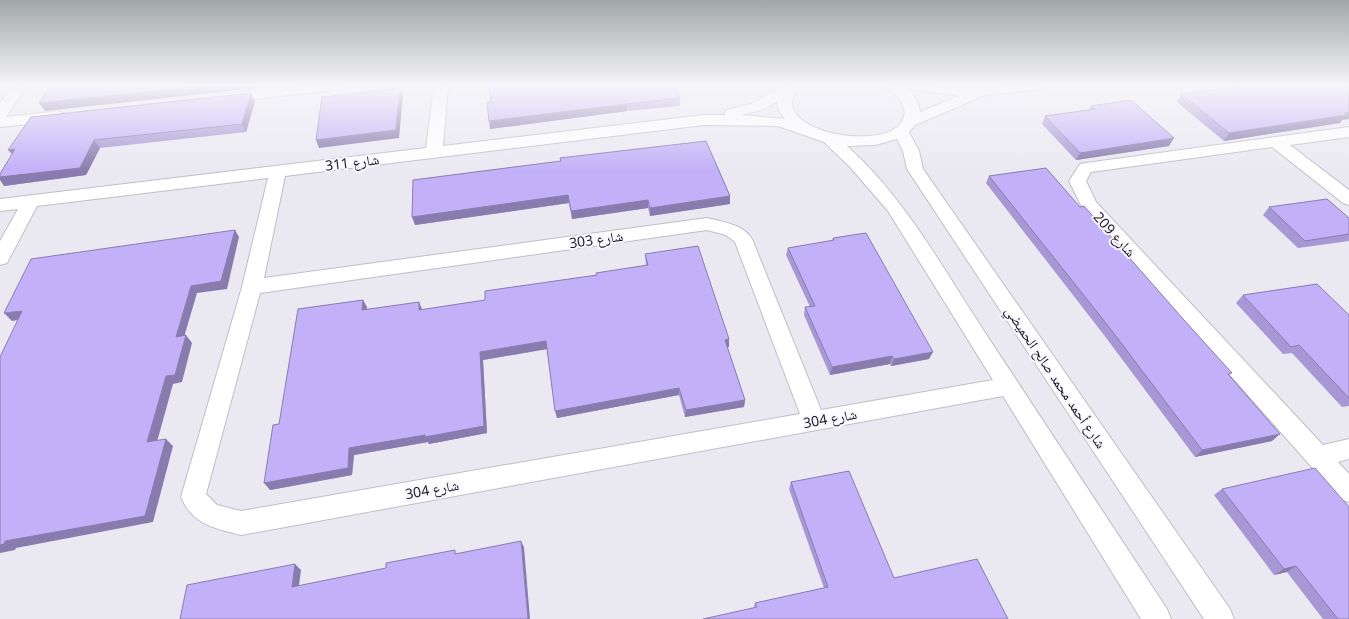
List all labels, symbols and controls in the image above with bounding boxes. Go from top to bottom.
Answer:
street label: شارع 311 [324,149,380,176]
street label: شارع 209 [1089,207,1140,261]
street label: شارع 303 [568,226,624,253]
street label: شارع أحمد محمد صالح الحميضي [999,302,1111,453]
street label: شارع 304 [802,404,859,433]
street label: شارع 304 [404,475,461,504]

